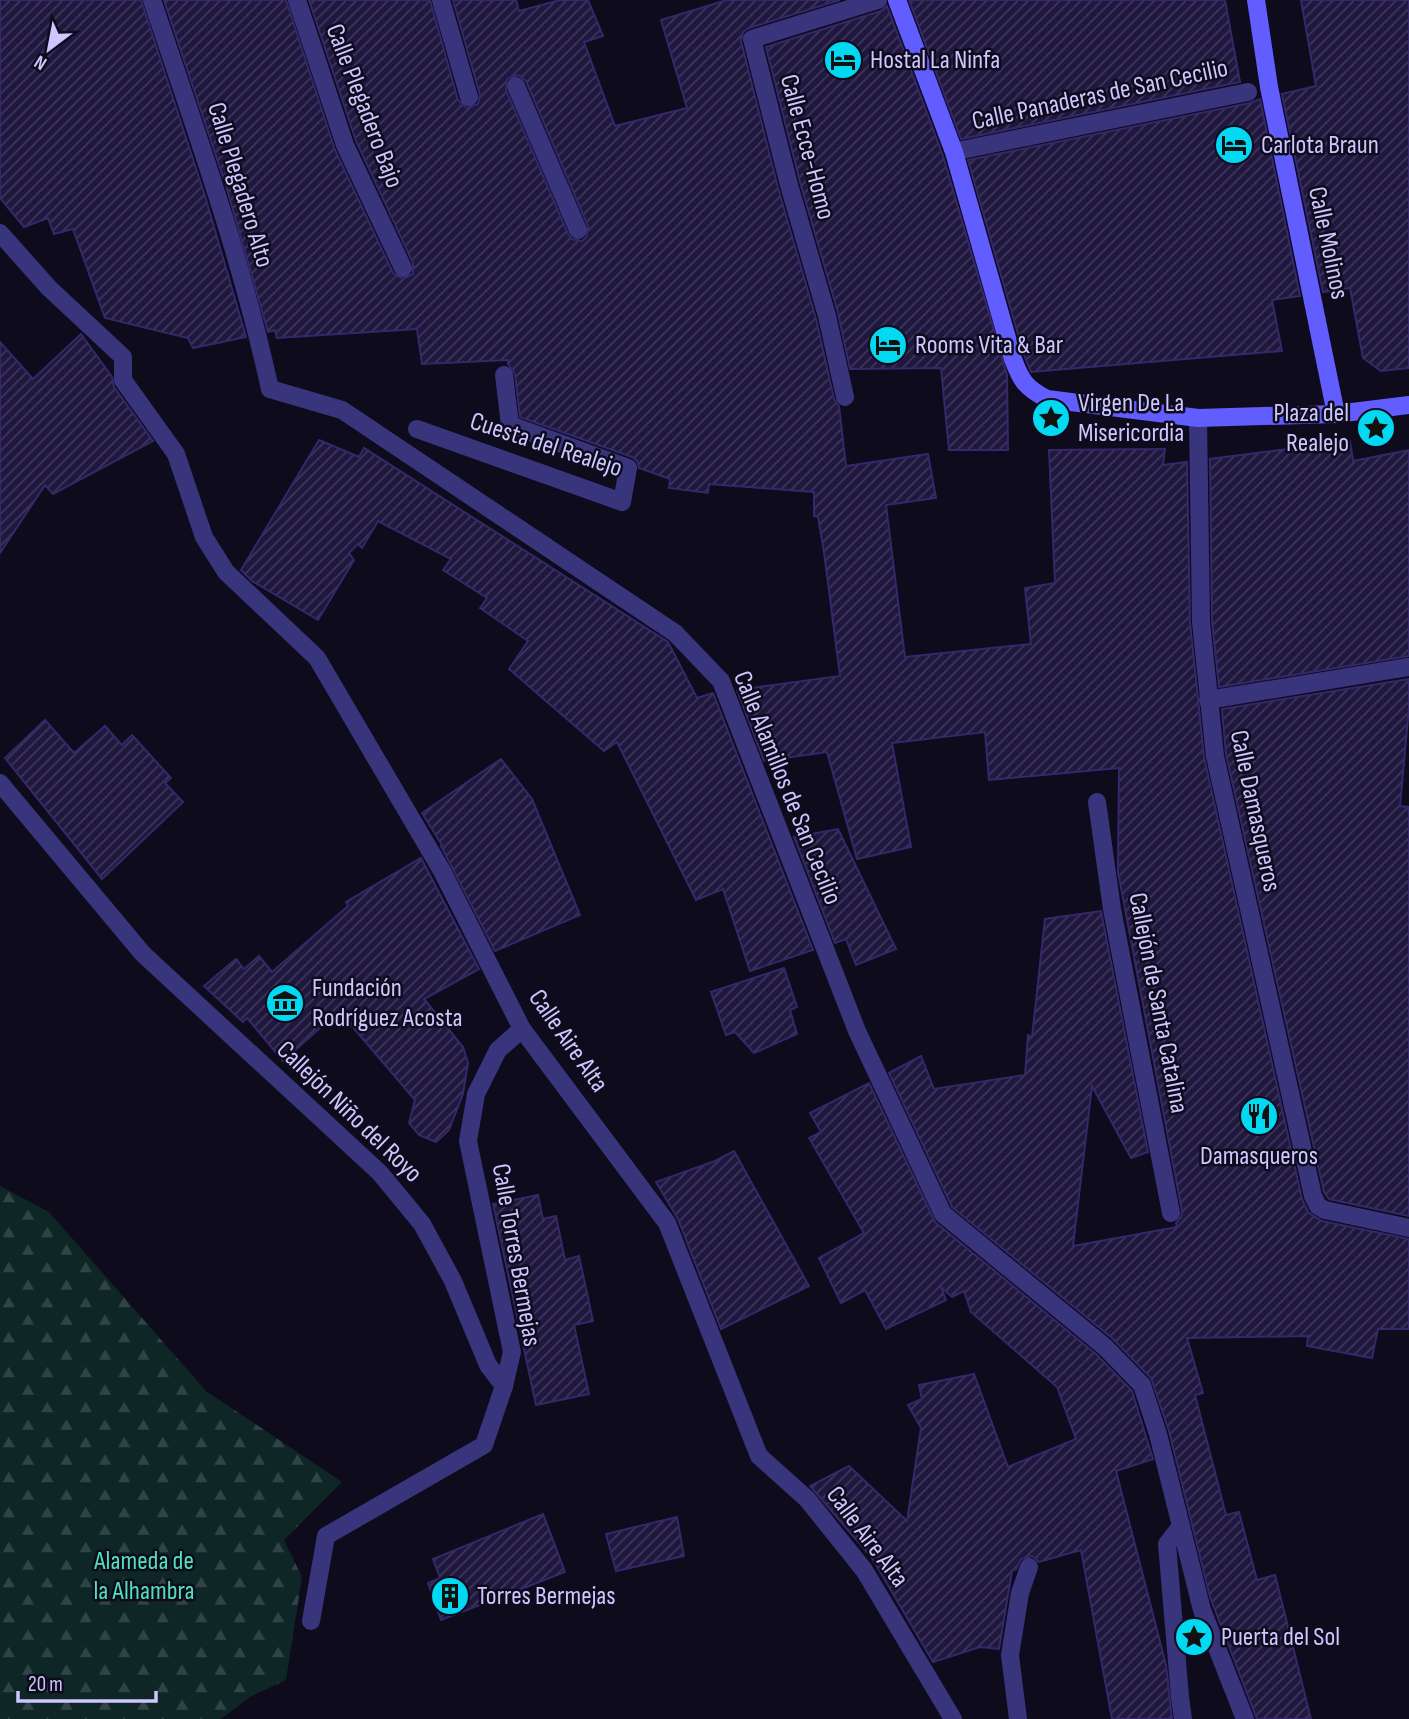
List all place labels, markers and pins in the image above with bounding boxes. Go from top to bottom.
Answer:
hotel icon: Hostal La Ninfa [822,39,864,81]
place label: Hostal La Ninfa [870,45,1000,76]
hotel icon: Carlota Braun [1213,124,1255,166]
place label: Carlota Braun [1261,130,1379,161]
hotel icon: Rooms Vita & Bar [867,324,909,366]
place label: Rooms Vita & Bar [915,330,1064,361]
place label: Virgen De La Misericordia [1078,388,1184,449]
place icon: Virgen De La Misericordia [1030,397,1072,439]
place label: Plaza del Realejo [1274,398,1349,459]
place icon: Plaza del Realejo [1355,407,1397,449]
place label: Fundación Rodríguez Acosta [312,973,463,1034]
museum icon: Fundación Rodríguez Acosta [264,982,306,1024]
restaurant icon: Damasqueros [1238,1095,1280,1137]
place label: Damasqueros [1200,1141,1318,1172]
building icon: Torres Bermejas [429,1575,471,1617]
place label: Torres Bermejas [477,1581,616,1612]
place icon: Puerta del Sol [1173,1616,1215,1658]
place label: Puerta del Sol [1221,1622,1340,1653]

